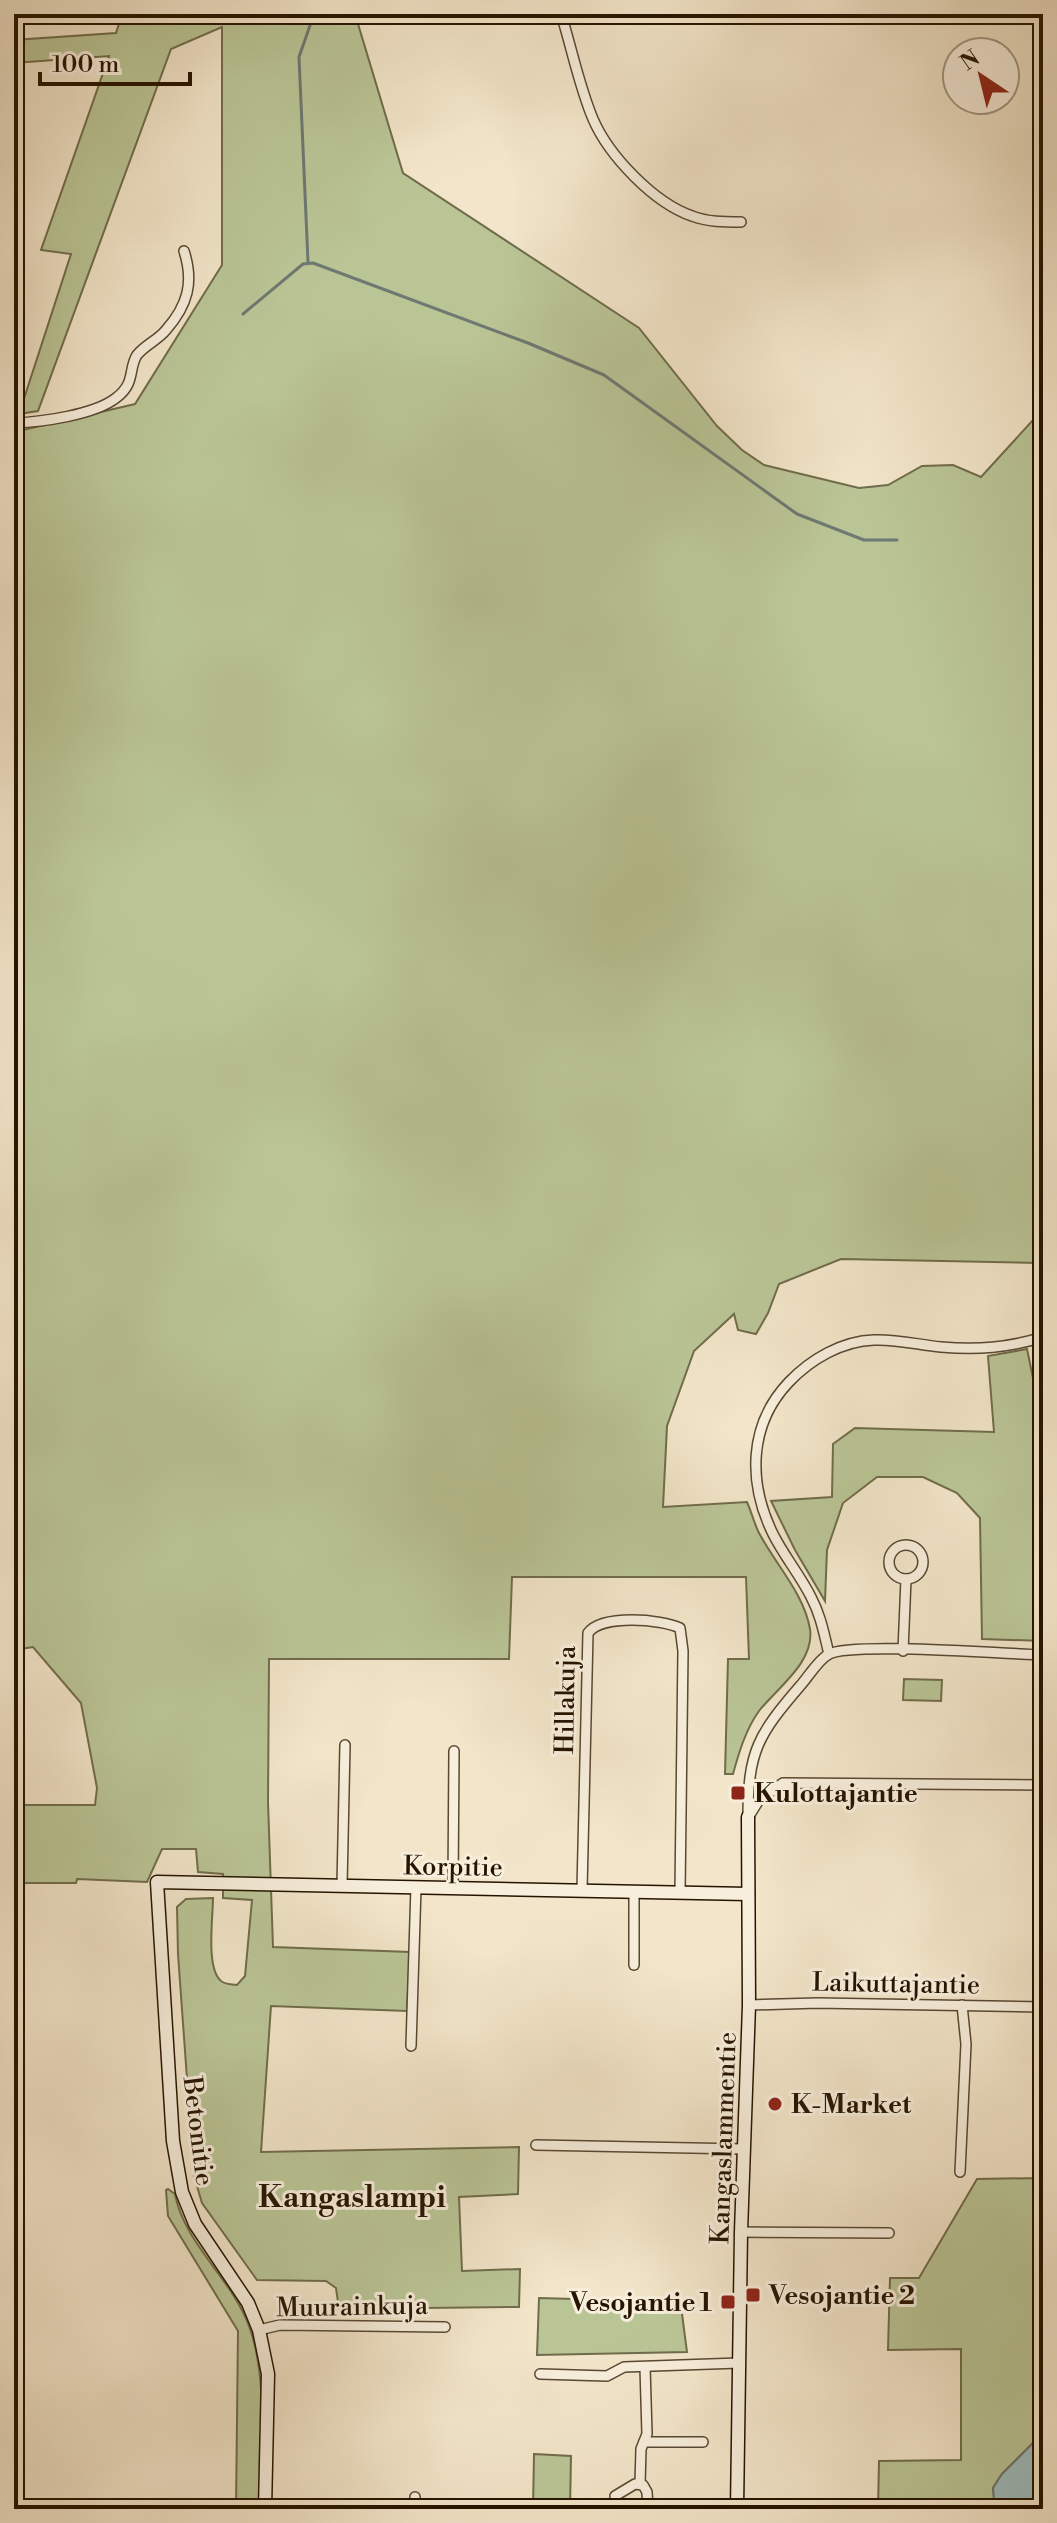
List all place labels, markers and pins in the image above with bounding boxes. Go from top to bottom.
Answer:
place label: Kulottajantie [754,1778,918,1810]
marker: Kulottajantie [729,1784,747,1802]
place label: K-Market [791,2089,912,2121]
marker: K-Market [766,2095,784,2113]
place label: Vesojantie 2 [768,2280,915,2312]
marker: Vesojantie 2 [744,2286,762,2304]
place label: Vesojantie 1 [569,2287,713,2319]
marker: Vesojantie 1 [719,2293,737,2311]

